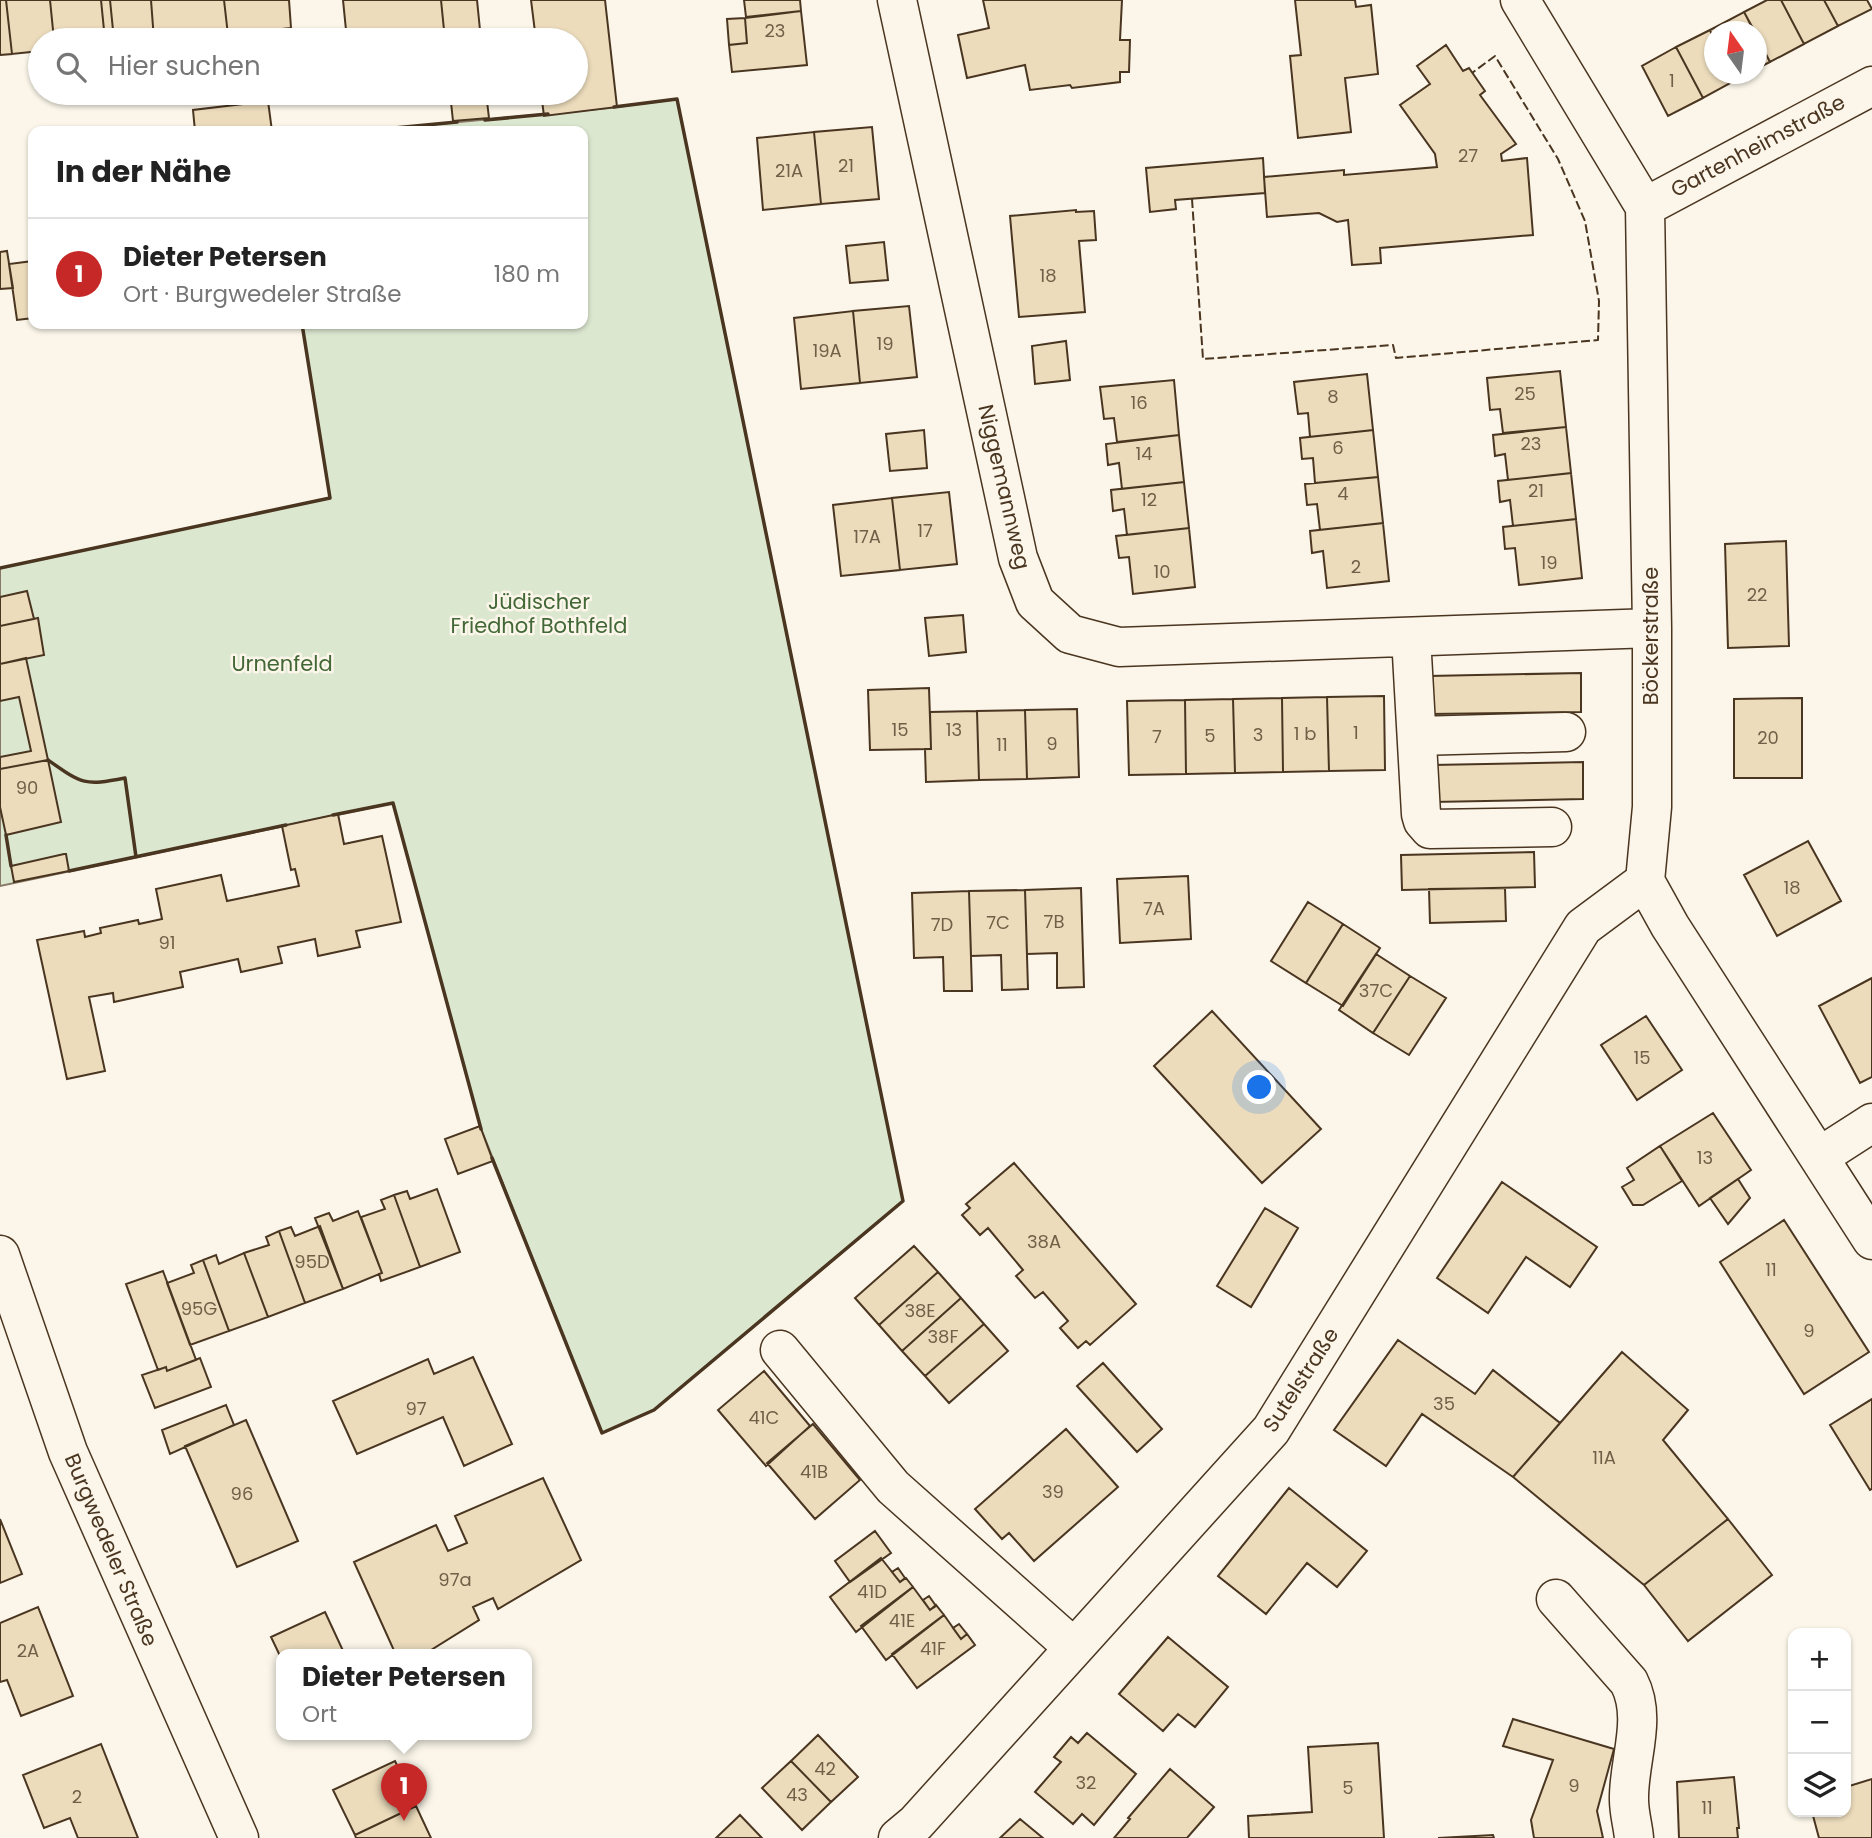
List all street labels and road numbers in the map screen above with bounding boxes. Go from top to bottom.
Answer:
street label: Gartenheimstraße [1665,87,1850,204]
street label: Niggemannweg [971,402,1038,572]
street label: Böckerstraße [1636,567,1665,705]
street label: Sutelstraße [1256,1322,1345,1438]
street label: Burgwedeler Straße [58,1449,165,1651]

